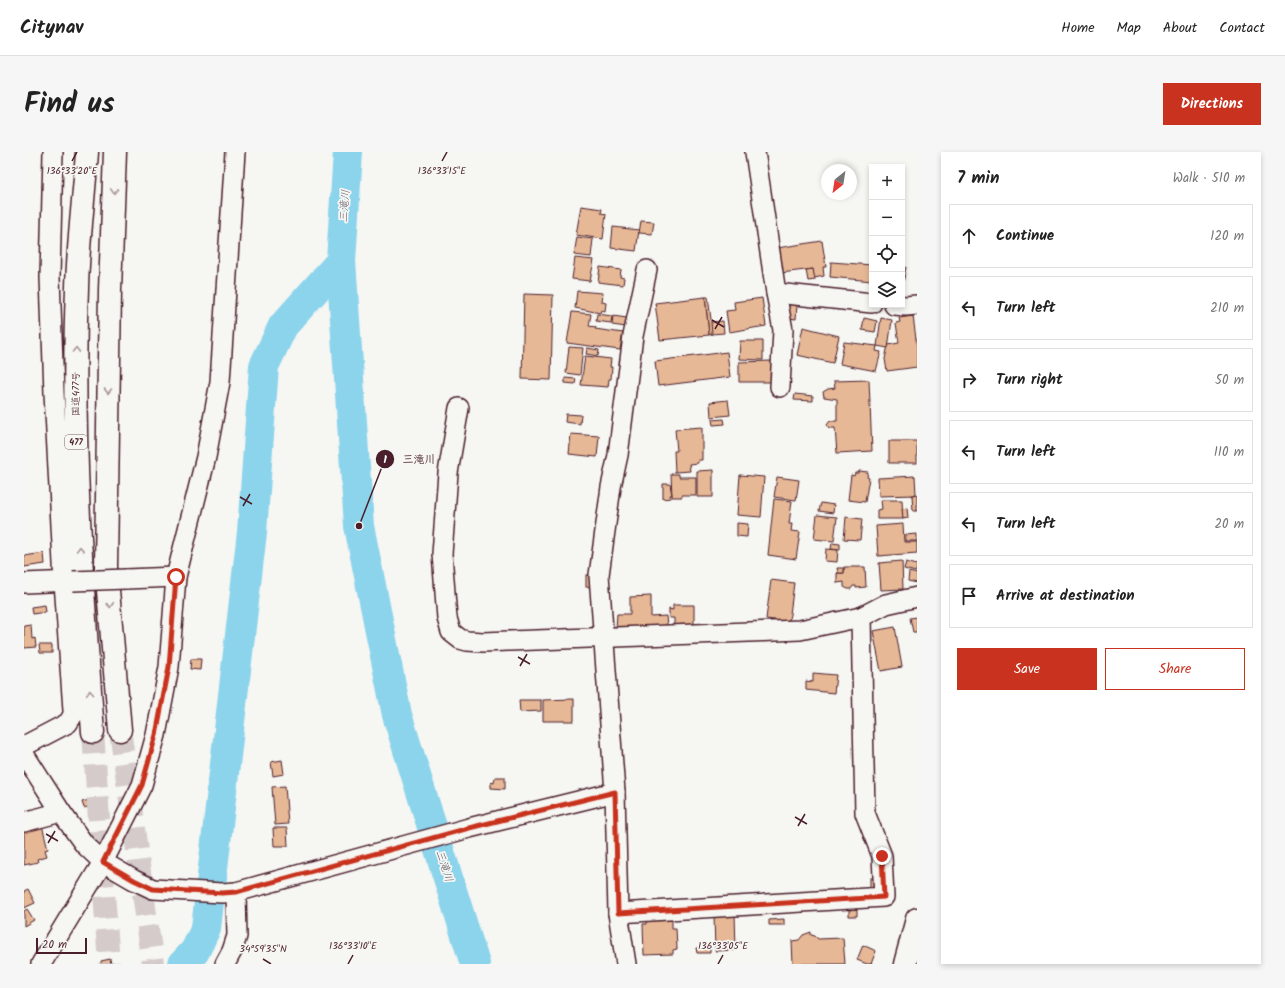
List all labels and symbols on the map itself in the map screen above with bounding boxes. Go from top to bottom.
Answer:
text: 136°33'20"E [47,163,98,179]
text: 136°33'15"E [418,163,467,179]
north arrow [821,164,857,200]
one-way arrow [110,188,118,194]
water label: 三滝川 [335,189,355,223]
one-way arrow [72,347,80,353]
street label: 国道477号 [68,372,84,416]
one-way arrow [104,388,112,394]
road number: 477 [65,435,87,449]
callout: 三滝川 [375,447,444,470]
text: 1 [383,450,387,469]
text: 三滝川 [403,451,436,469]
one-way arrow [76,546,85,553]
route start [167,568,185,586]
one-way arrow [105,602,114,608]
one-way arrow [86,690,95,696]
route end [873,847,891,865]
water label: 三滝川 [430,848,458,884]
scale bar [36,936,87,955]
text: 136°33'10"E [329,938,378,954]
text: 136°33'05"E [698,938,749,954]
text: 34°59'35"N [239,941,287,957]

